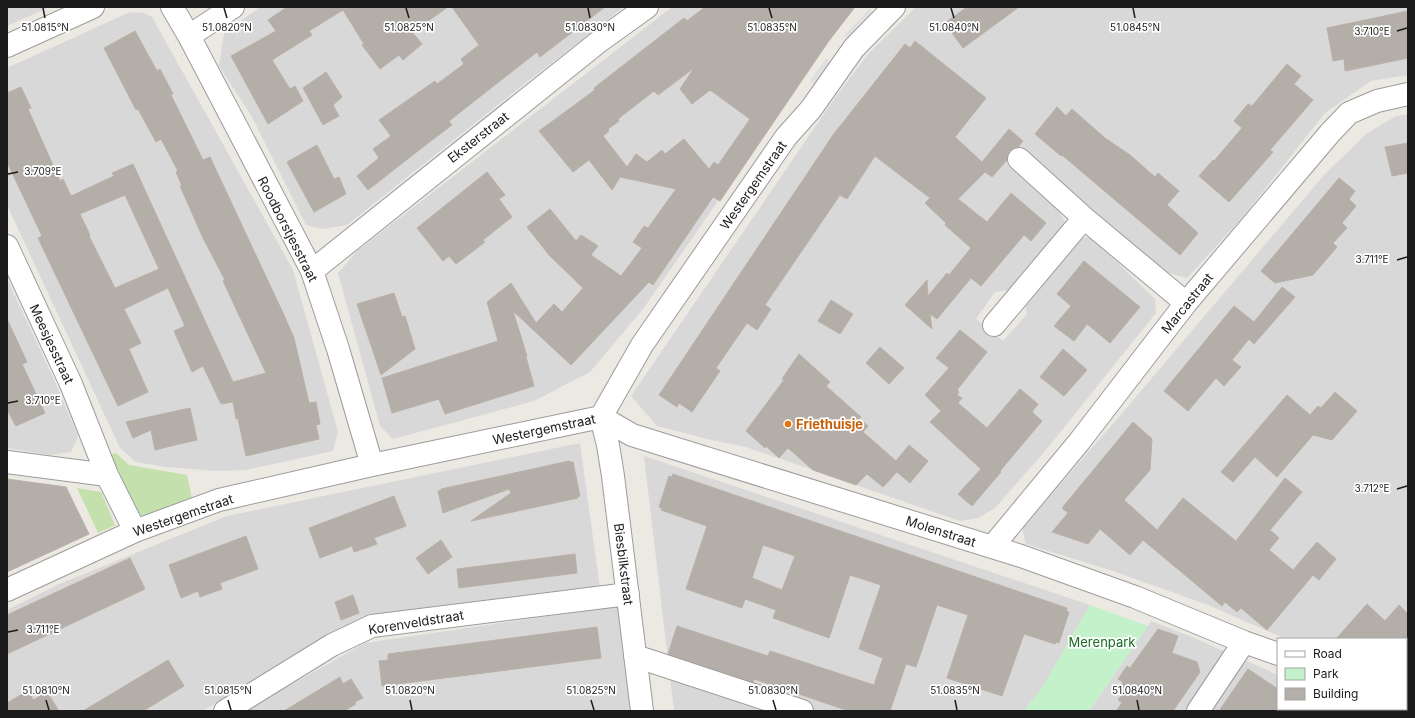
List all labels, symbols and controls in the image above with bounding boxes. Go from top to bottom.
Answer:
text: 51.0815°N [21,21,69,33]
text: 51.0820°N [202,21,252,33]
text: 51.0825°N [384,21,434,33]
text: 51.0830°N [565,21,615,33]
text: 51.0835°N [747,21,797,33]
text: 51.0840°N [929,21,979,33]
text: 51.0845°N [1110,21,1160,33]
text: 3.710°E [1354,25,1390,37]
street label: Eksterstraat [444,108,512,166]
street label: Westergemstraat [716,137,790,233]
text: 3.709°E [24,165,62,177]
street label: Roodborstjesstraat [255,174,321,284]
text: 3.711°E [1355,253,1389,265]
street label: Marcastraat [1158,269,1216,337]
street label: Meesjesstraat [27,302,77,386]
text: 3.710°E [25,394,61,406]
street label: Westergemstraat [491,410,597,448]
place label: Friethuisje [796,416,863,432]
marker: Friethuisje [783,419,793,429]
text: 3.712°E [1354,482,1390,494]
street label: Westergemstraat [131,490,235,540]
street label: Molenstraat [904,512,978,550]
street label: Biesbilkstraat [611,522,637,606]
street label: Korenveldstraat [367,607,465,637]
text: 3.711°E [26,623,60,635]
park label: Merenpark [1069,634,1135,650]
legend [1277,638,1407,710]
text: Road [1313,646,1342,661]
text: Park [1313,666,1339,681]
text: 51.0810°N [22,684,70,696]
text: 51.0815°N [204,684,252,696]
text: 51.0820°N [385,684,435,696]
text: 51.0825°N [566,684,616,696]
text: 51.0830°N [748,684,798,696]
text: 51.0835°N [930,684,980,696]
text: 51.0840°N [1112,684,1162,696]
text: Building [1313,686,1358,701]

